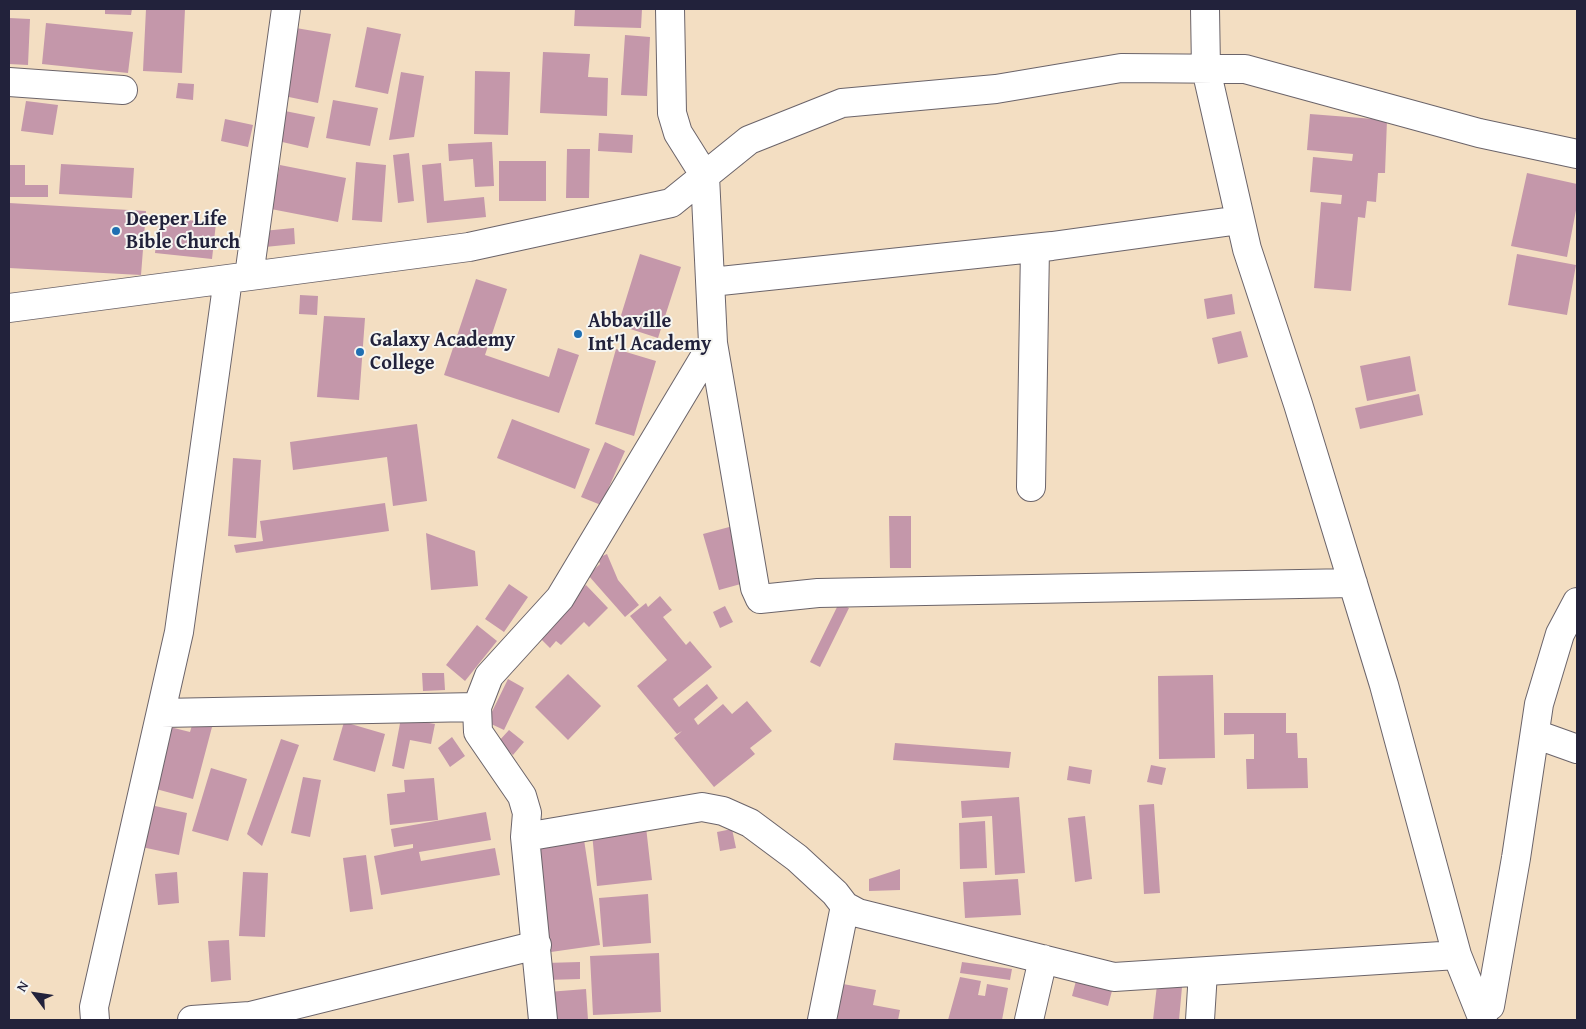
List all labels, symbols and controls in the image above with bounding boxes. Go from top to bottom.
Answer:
place label: Deeper Life Bible Church [126,208,240,255]
marker: Deeper Life Bible Church [110,225,122,237]
place label: Abbaville Int'l Academy [588,310,711,357]
marker: Abbaville Int'l Academy [572,328,584,340]
place label: Galaxy Academy College [370,329,515,376]
marker: Galaxy Academy College [354,346,366,358]
north arrow [10,969,60,1019]
text: N [11,977,33,995]

